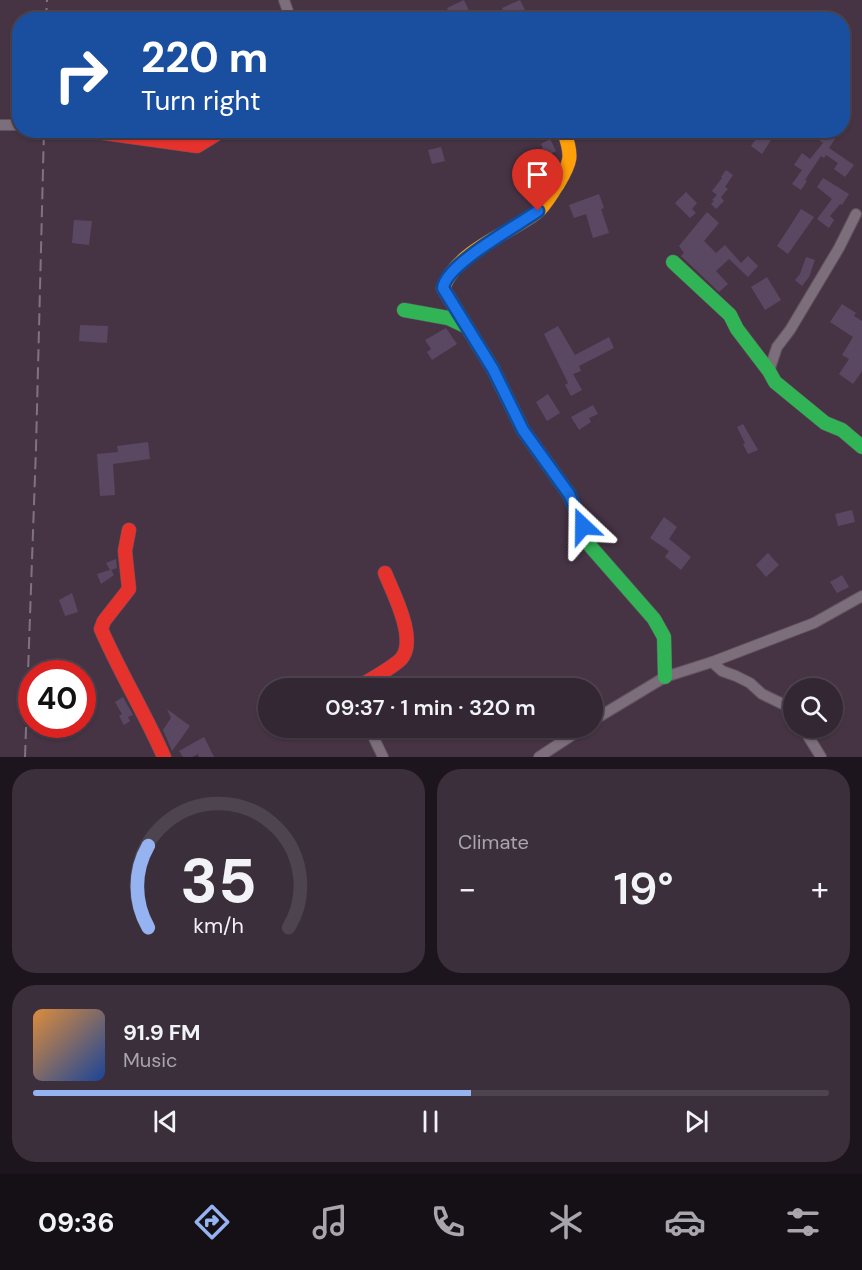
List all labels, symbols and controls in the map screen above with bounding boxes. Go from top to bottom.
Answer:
text: 220 m [141,30,268,85]
icon: right [42,36,120,114]
text: Turn right [141,83,261,118]
pin [512,149,563,211]
icon: arrive [521,158,554,191]
position arrow [551,494,615,558]
speed limit sign: 40 [18,660,96,738]
map controls [783,678,843,738]
button: search [783,678,843,738]
text: 09:37 · 1 min · 320 m [325,693,536,722]
text: Climate [458,829,529,855]
text: 35 [180,840,257,921]
text: 19° [613,859,674,918]
text: − [458,867,476,910]
text: + [811,867,829,910]
text: km/h [193,912,244,940]
text: 91.9 FM [123,1018,201,1047]
text: Music [123,1047,178,1073]
icon: previous [149,1105,182,1138]
icon: pause [414,1105,447,1138]
icon: next [680,1105,713,1138]
icon: directions [191,1201,233,1243]
icon: music [309,1201,351,1243]
icon: phone [427,1201,469,1243]
icon: climate [545,1201,587,1243]
icon: car [664,1201,706,1243]
icon: filters [782,1201,824,1243]
text: 09:36 [38,1205,115,1240]

